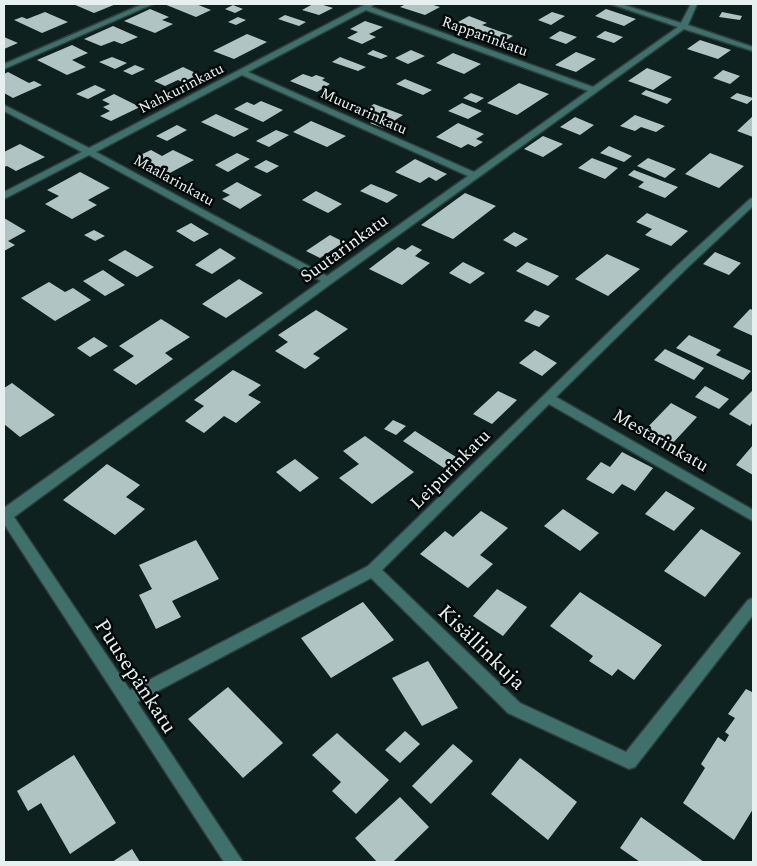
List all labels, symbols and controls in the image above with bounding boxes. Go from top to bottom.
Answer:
street label: Rapparinkatu [438,10,531,63]
street label: Nahkurinkatu [135,57,228,120]
street label: Muurarinkatu [317,82,411,141]
street label: Maalarinkatu [129,149,218,212]
street label: Suutarinkatu [295,207,394,290]
street label: Mestarinkatu [608,402,714,479]
street label: Leipurinkatu [404,423,497,516]
street label: Kisällinkuja [430,597,533,699]
street label: Puusepänkatu [86,613,185,741]

